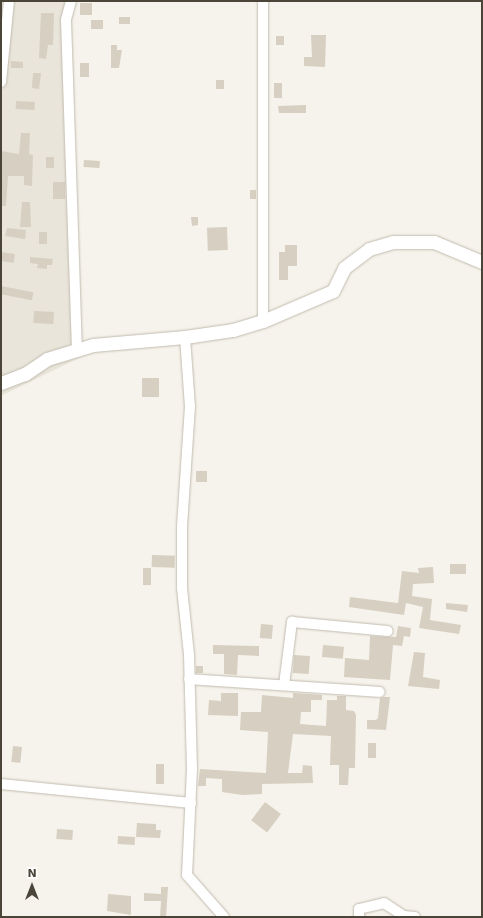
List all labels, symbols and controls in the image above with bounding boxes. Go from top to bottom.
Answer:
north arrow [12,866,52,906]
text: N [27,867,37,880]

